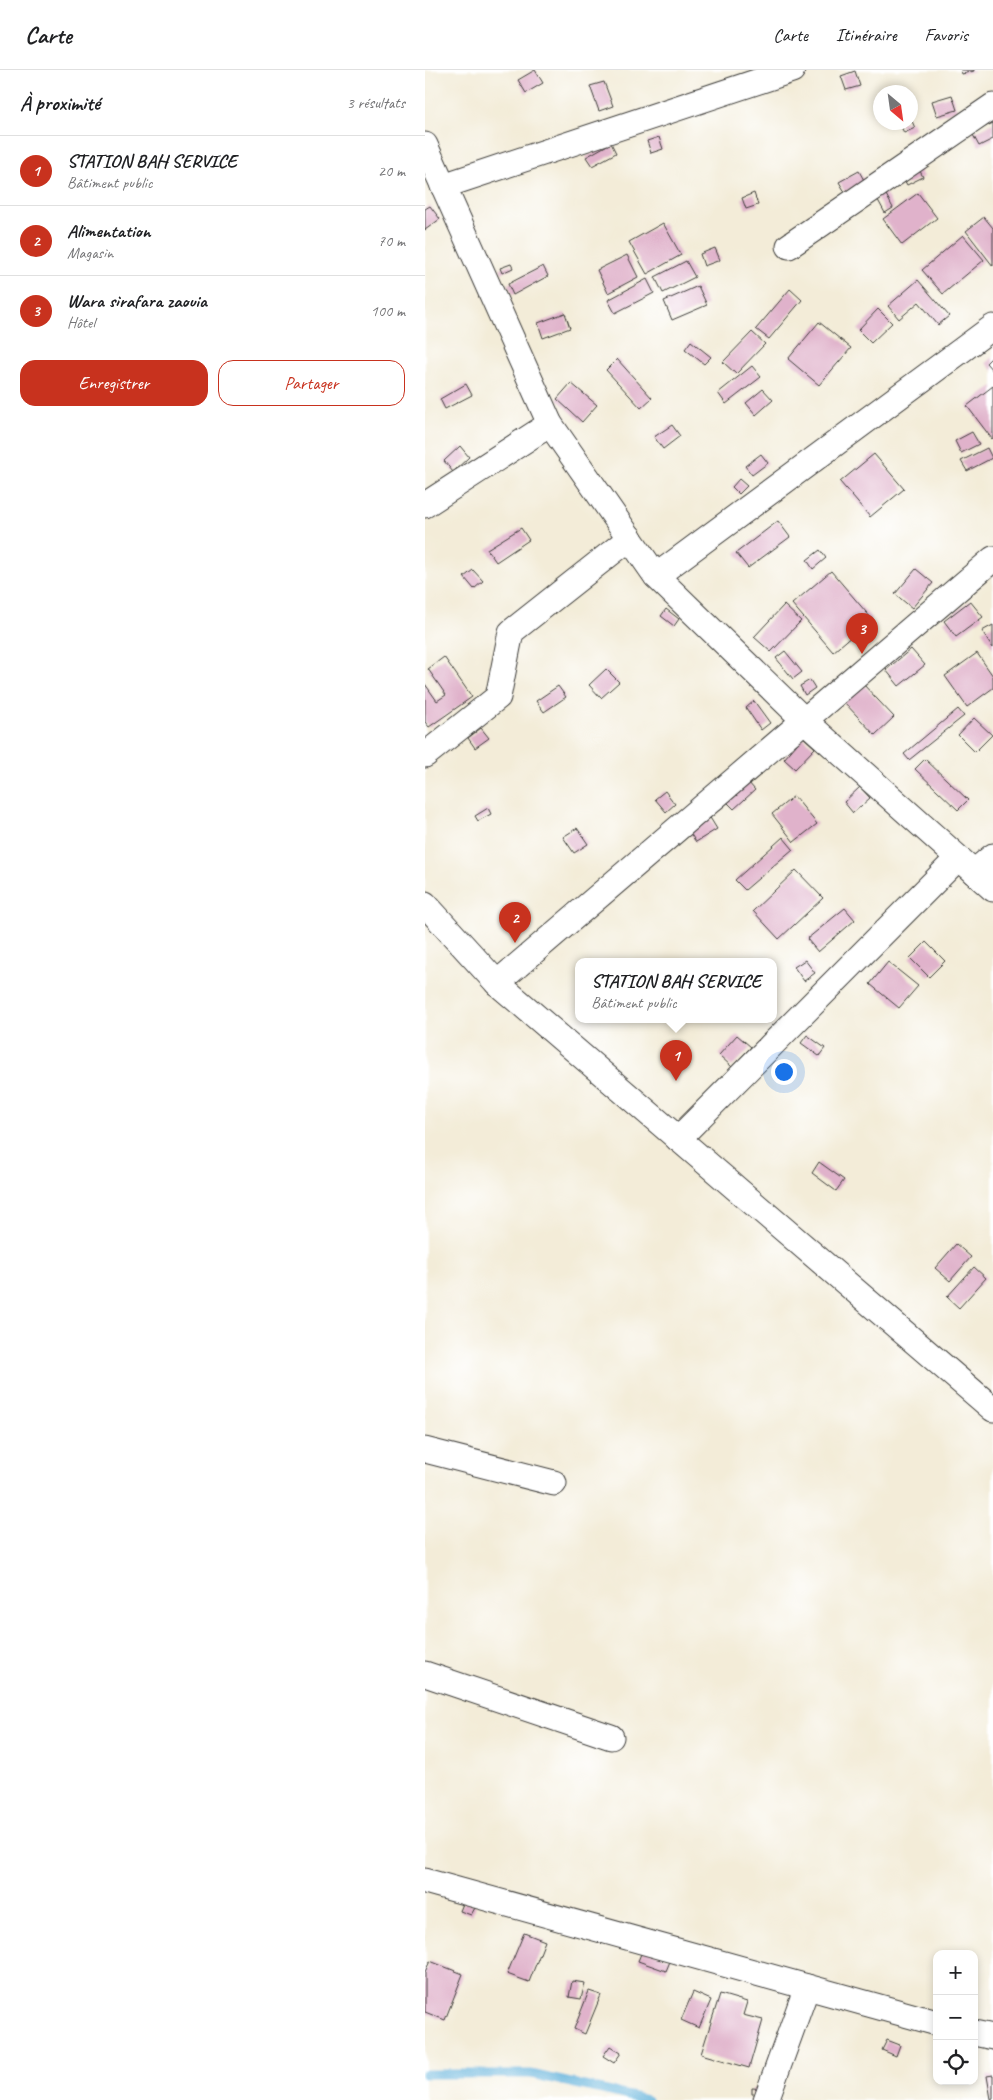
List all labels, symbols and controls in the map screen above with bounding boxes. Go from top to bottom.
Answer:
text: Carte [25,20,72,50]
text: Carte [773,24,808,46]
text: Itinéraire [836,24,897,46]
text: Favoris [925,24,968,46]
north arrow [873,85,918,130]
text: À proximité [20,90,100,116]
text: 3 résultats [346,93,405,113]
text: STATION BAH SERVICE [67,149,237,173]
text: 1 [32,161,40,181]
text: 20 m [378,161,405,181]
text: Bâtiment public [67,173,152,193]
text: Alimentation [67,219,150,243]
text: 2 [32,231,40,251]
text: 70 m [378,231,405,251]
text: Magasin [67,243,113,263]
text: Wara sirafara zaouia [67,289,207,313]
text: 3 [32,301,40,321]
text: 100 m [371,301,405,321]
text: Hôtel [67,313,95,333]
button: Enregistrer [20,360,208,406]
button: Partager [218,360,405,406]
pin: 3 [846,613,878,654]
pin: 2 [499,902,531,943]
popup [575,958,777,1023]
text: STATION BAH SERVICE [591,969,761,993]
text: Bâtiment public [591,993,677,1013]
pin: 1 [660,1040,692,1081]
your location [771,1059,797,1085]
map controls [933,1950,978,2085]
button: + [933,1950,978,1995]
button: − [933,1995,978,2040]
button: locate [933,2040,978,2085]

